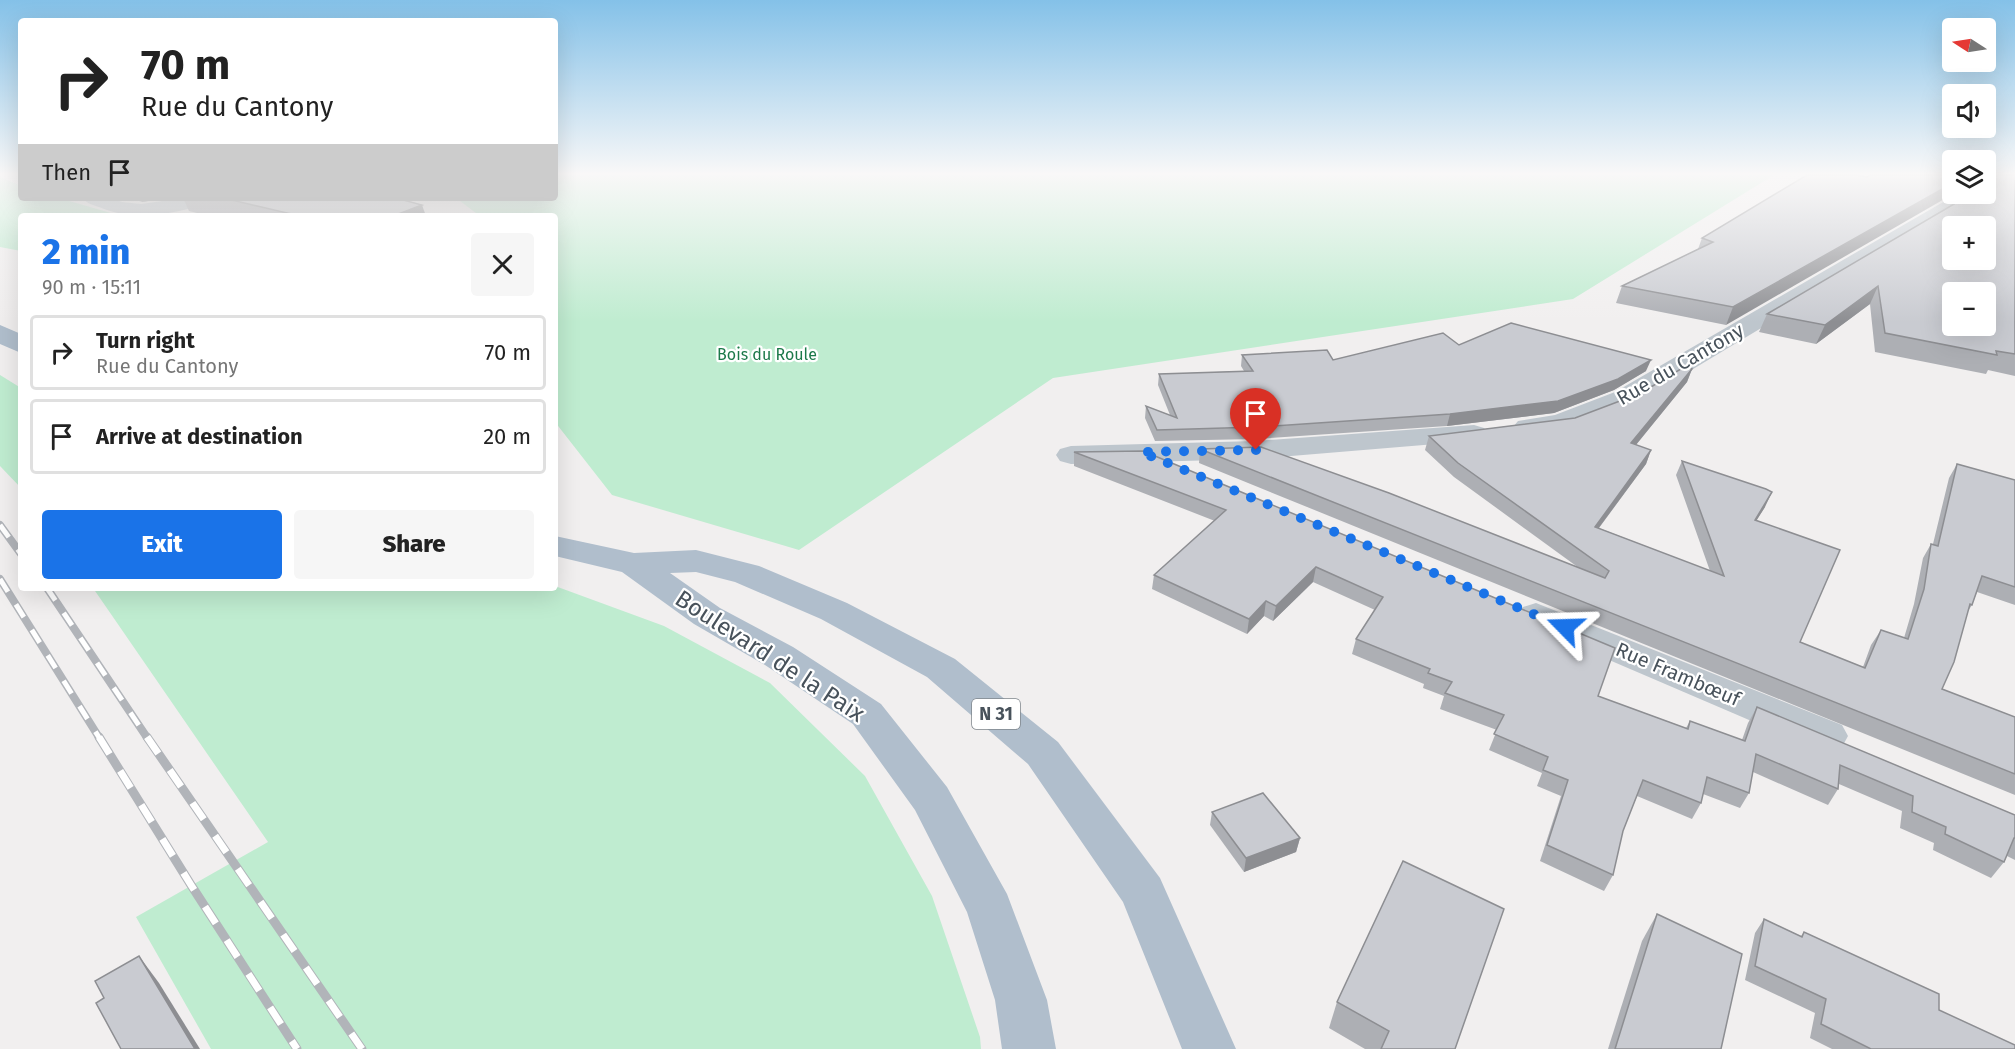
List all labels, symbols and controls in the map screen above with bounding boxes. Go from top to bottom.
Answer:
north arrow [1942,18,1996,72]
map controls [1942,18,1996,336]
text: 70 m [141,40,230,90]
icon: right [42,42,120,120]
button: sound [1942,84,1996,138]
text: Rue du Cantony [141,91,333,123]
button: layers [1942,150,1996,204]
icon: arrive [103,156,136,189]
text: Then [42,159,91,186]
button: + [1942,216,1996,270]
text: 2 min [42,230,130,274]
button: close [471,233,534,296]
text: 90 m · 15:11 [42,275,141,299]
button: − [1942,282,1996,336]
street label: Rue du Cantony [1612,318,1748,410]
text: Turn right [96,327,195,354]
icon: right [45,336,78,369]
text: 70 m [485,339,531,366]
park label: Bois du Roule [717,345,817,364]
text: Rue du Cantony [96,354,238,378]
pin [1230,388,1281,450]
icon: arrive [1239,397,1272,430]
icon: arrive [45,420,78,453]
text: Arrive at destination [96,423,303,450]
text: 20 m [483,423,531,450]
button: Exit [42,510,282,579]
button: Share [294,510,534,579]
street label: Boulevard de la Paix [670,584,870,728]
position arrow [1533,595,1597,659]
street label: Rue Frambœuf [1612,637,1745,711]
road number: N 31 [972,699,1020,729]

